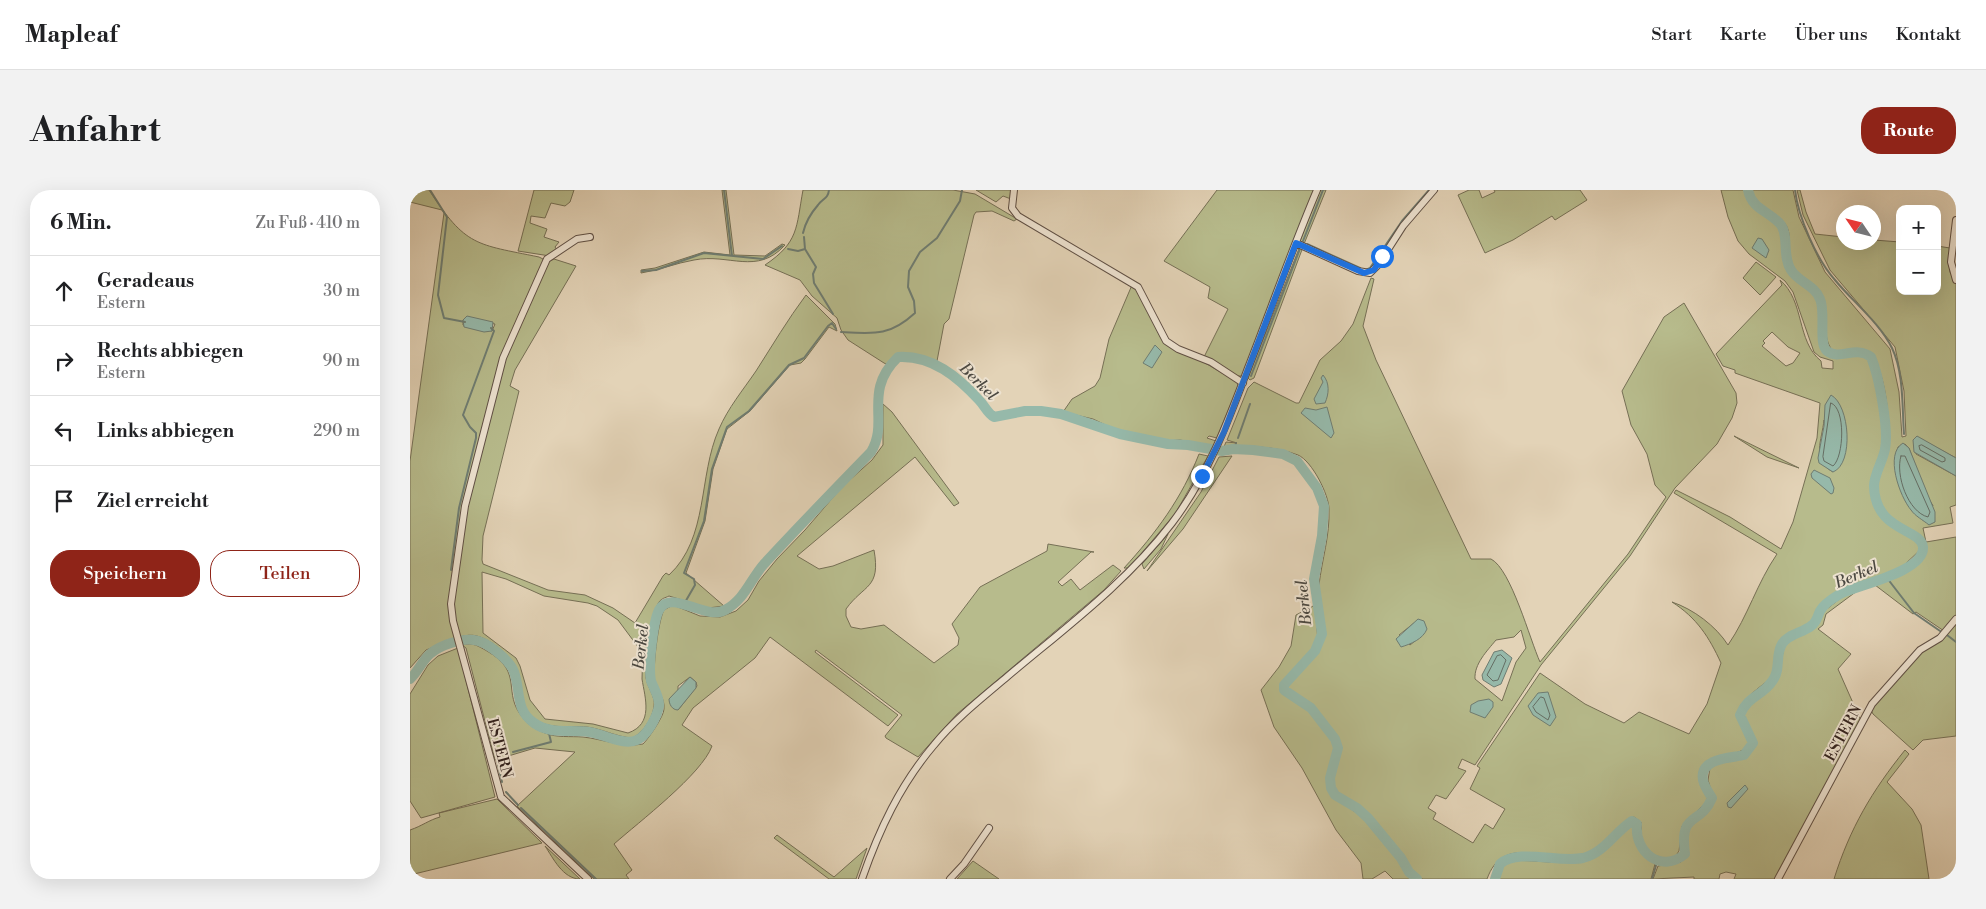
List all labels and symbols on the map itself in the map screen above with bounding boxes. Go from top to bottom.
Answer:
north arrow [1836,205,1881,250]
route start [1371,245,1394,268]
water label: Berkel [954,358,1002,405]
route end [1191,465,1214,488]
water label: Berkel [1831,556,1882,593]
water label: Berkel [1292,578,1316,628]
water label: Berkel [629,623,653,672]
street label: ESTERN [1821,702,1866,765]
street label: ESTERN [482,716,517,780]

